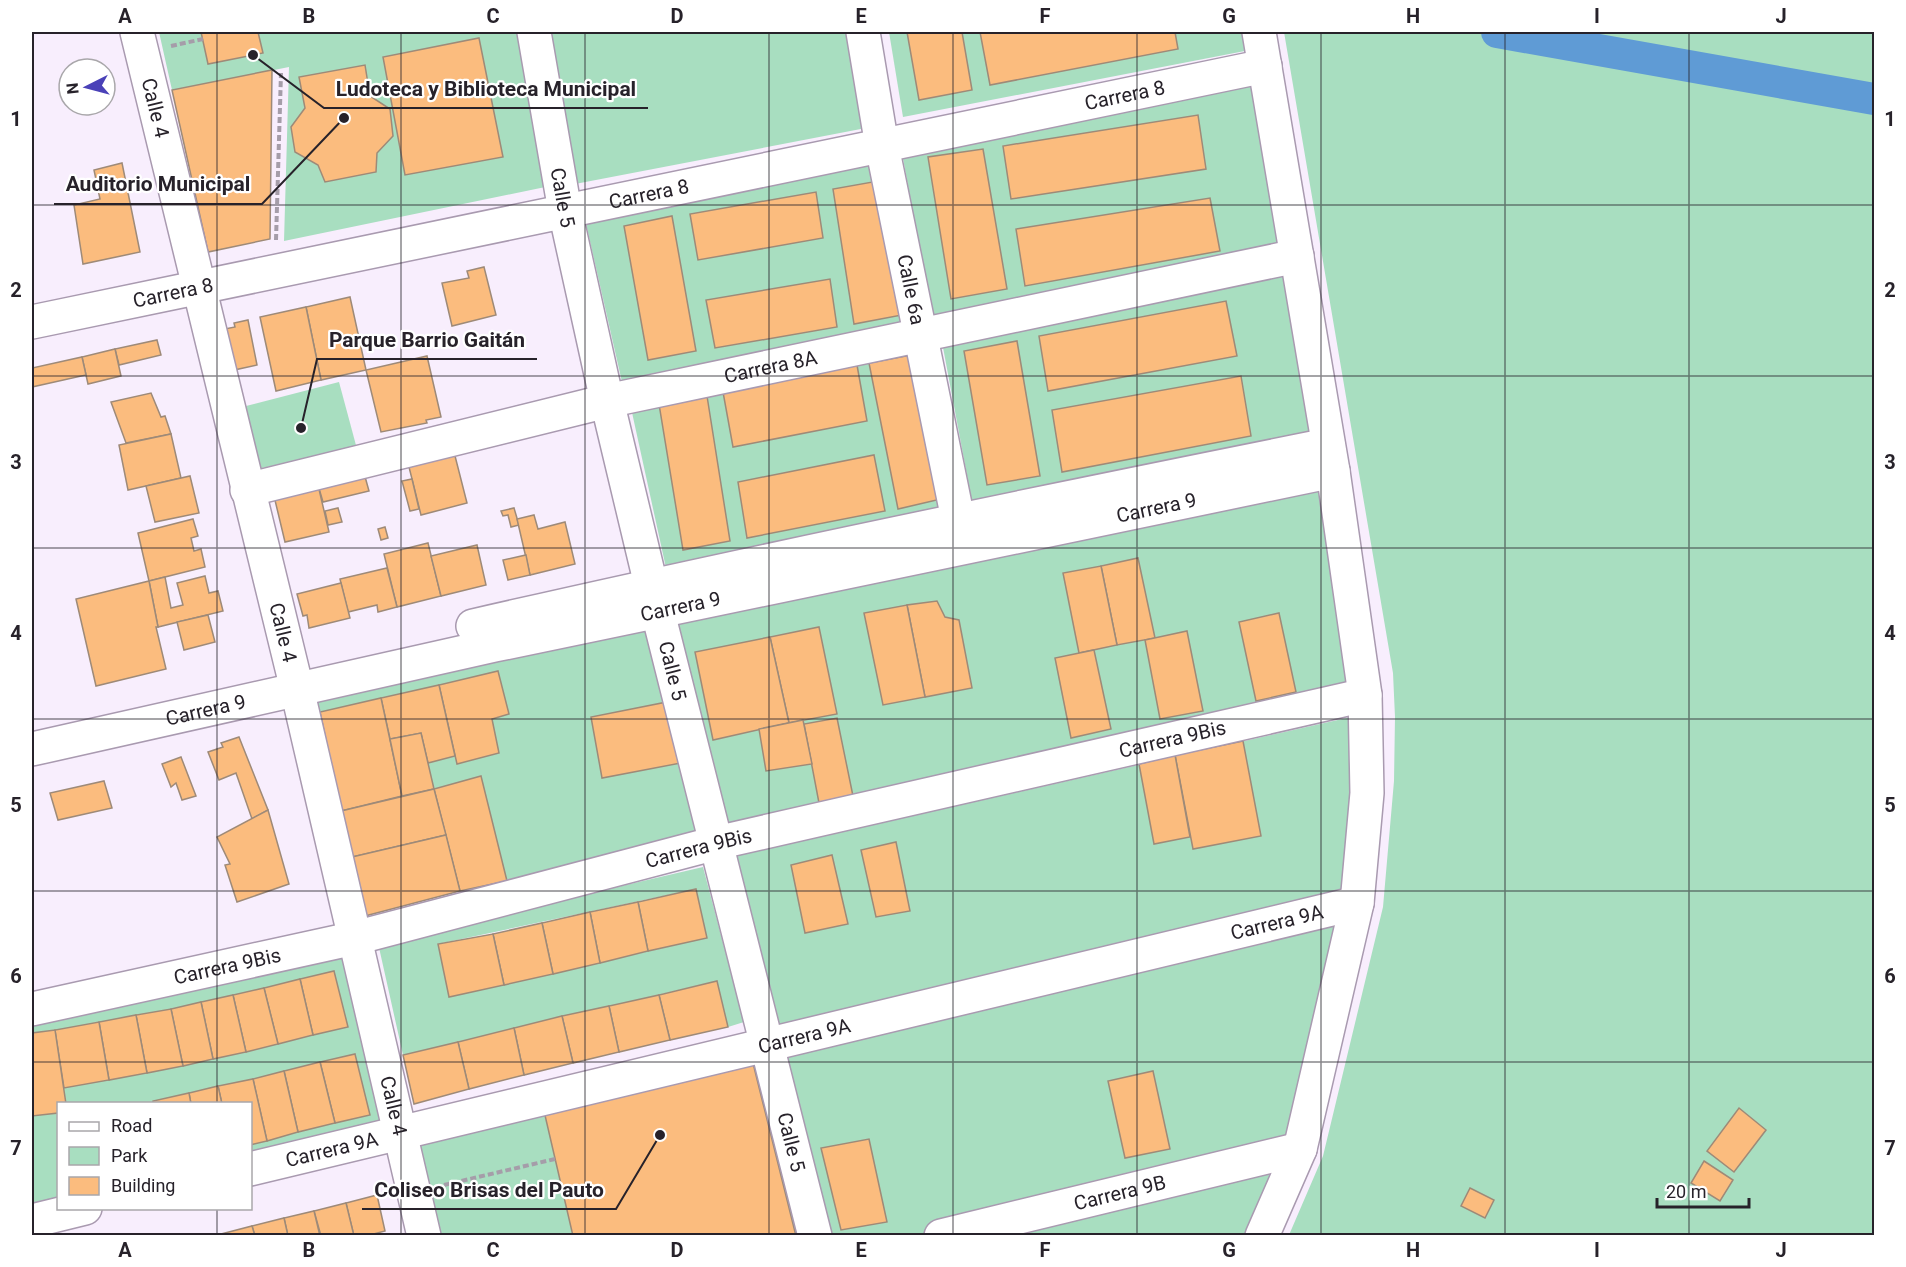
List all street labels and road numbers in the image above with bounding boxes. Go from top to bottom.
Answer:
street label: Carrera 8 [1082,75,1167,115]
street label: Calle 4 [137,76,174,140]
street label: Calle 5 [546,166,580,230]
street label: Carrera 8 [607,174,691,214]
street label: Calle 6a [892,252,930,327]
street label: Carrera 8 [131,273,215,313]
street label: Carrera 8A [722,345,819,388]
street label: Carrera 9 [1114,488,1199,528]
street label: Carrera 9 [638,586,723,627]
street label: Calle 4 [264,600,302,665]
street label: Calle 5 [654,639,692,703]
street label: Carrera 9 [163,689,248,731]
street label: Carrera 9Bis [1116,715,1228,763]
street label: Carrera 9Bis [643,823,754,873]
street label: Carrera 9A [1228,900,1325,945]
street label: Carrera 9Bis [171,943,283,989]
street label: Carrera 9A [756,1013,853,1059]
street label: Calle 4 [375,1074,412,1138]
street label: Calle 5 [772,1110,810,1174]
street label: Carrera 9A [283,1127,380,1172]
street label: Carrera 9B [1071,1170,1168,1215]

